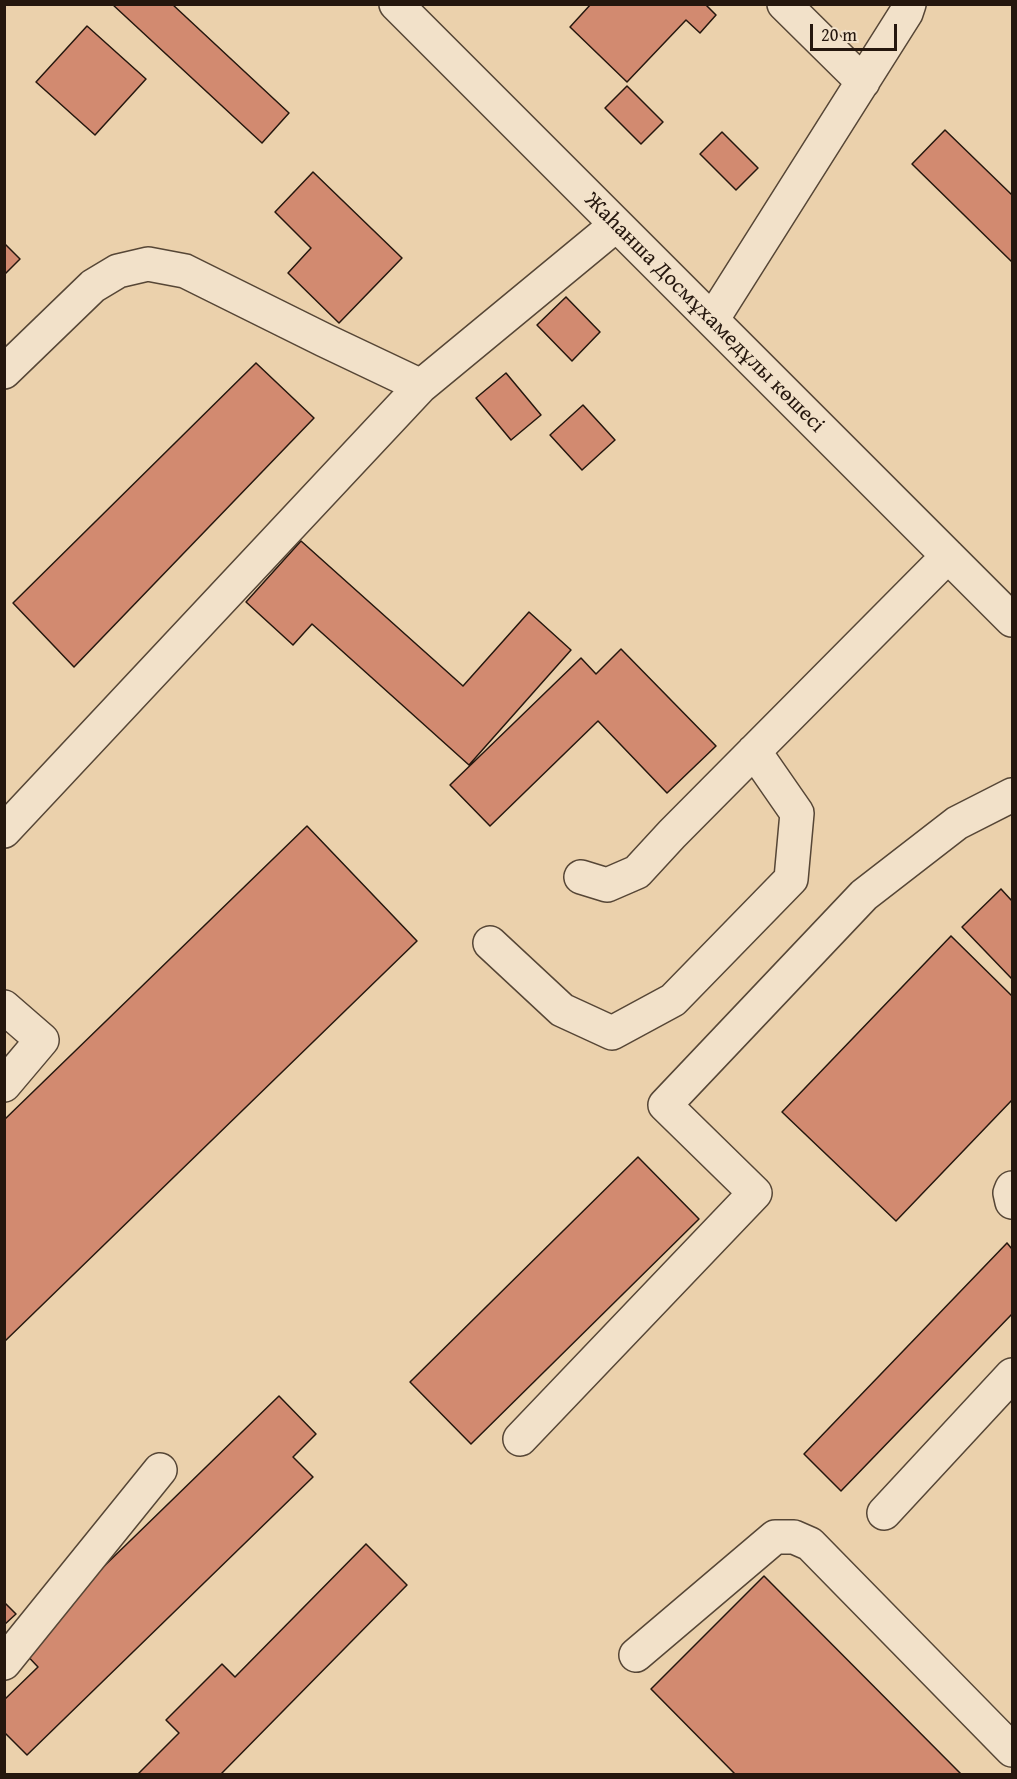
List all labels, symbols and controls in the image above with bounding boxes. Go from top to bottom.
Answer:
scale bar [813,12,900,50]
text: 20 m [821,21,857,48]
street label: Жаһанша Досмұхамедұлы көшесі [578,187,830,439]

